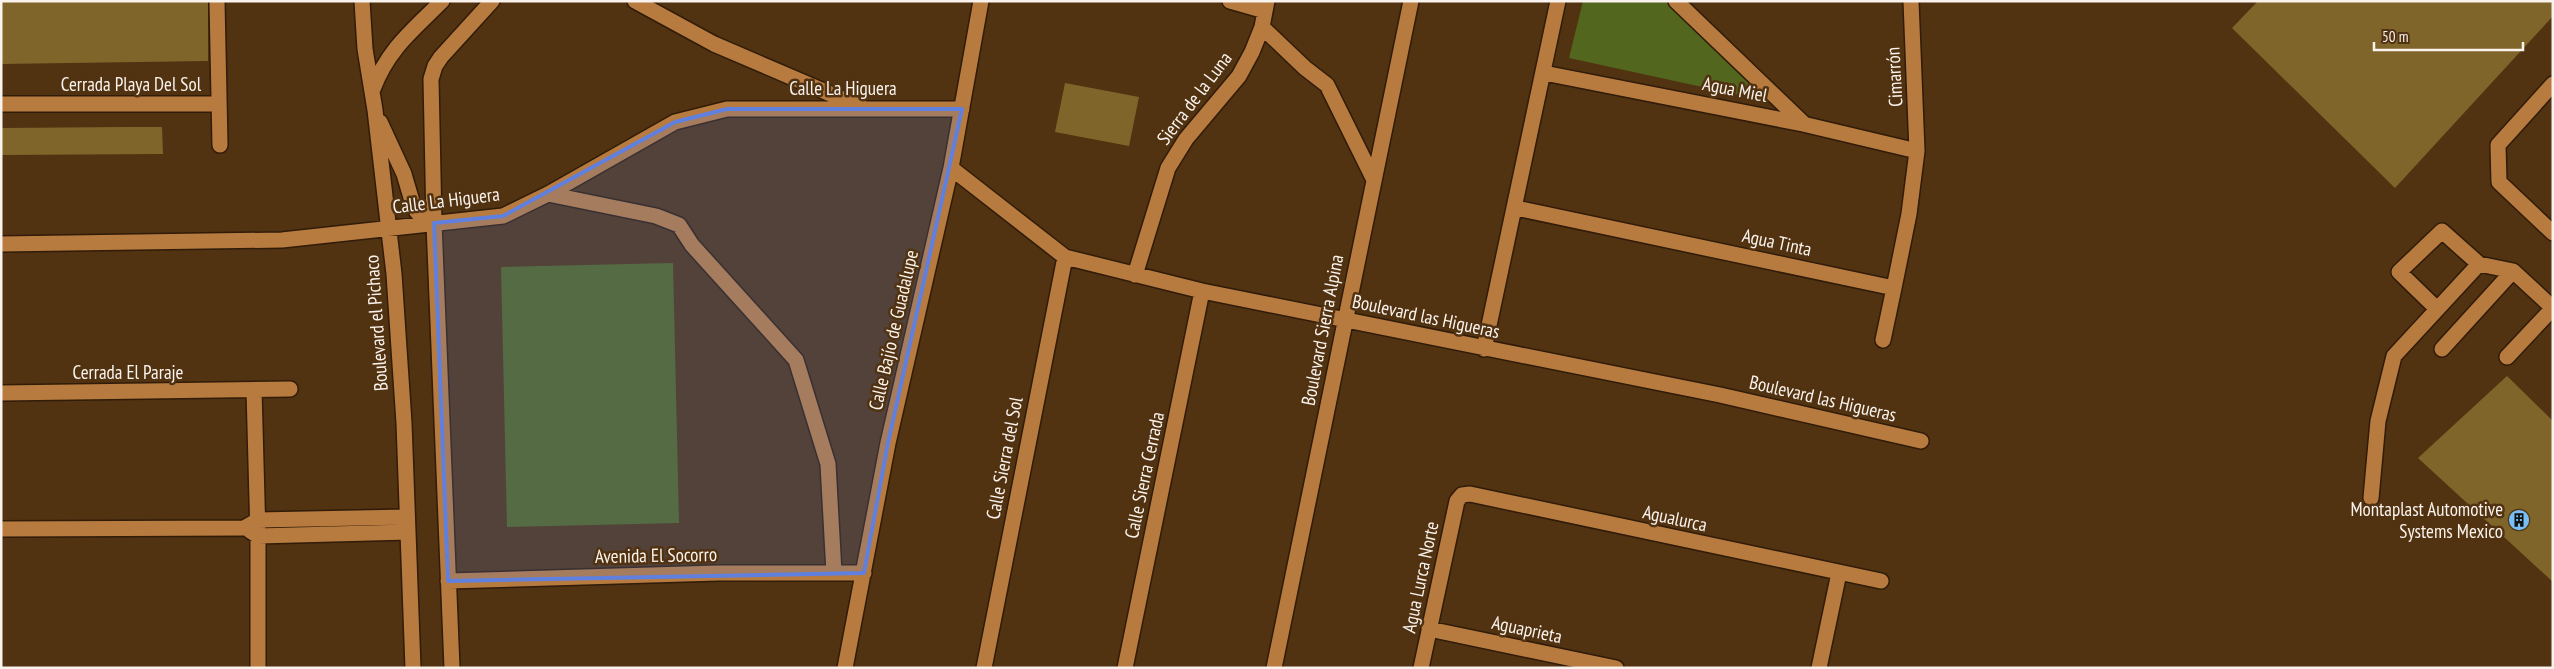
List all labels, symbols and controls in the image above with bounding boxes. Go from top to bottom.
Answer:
scale bar [2374,20,2523,52]
text: 50 m [2382,27,2408,46]
street label: Sierra de la Luna [1151,47,1237,149]
street label: Cimarrón [1880,47,1908,107]
street label: Agua Miel [1701,71,1770,107]
street label: Cerrada Playa Del Sol [61,72,202,96]
street label: Calle La Higuera [789,76,897,100]
street label: Calle La Higuera [391,182,501,218]
street label: Agua Tinta [1740,223,1814,261]
street label: Calle Bajío de Guadalupe [863,247,923,412]
street label: Boulevard Sierra Alpina [1296,253,1348,407]
street label: Boulevard el Pichaco [359,254,393,392]
street label: Boulevard las Higueras [1350,289,1502,343]
street label: Cerrada El Paraje [73,360,184,384]
street label: Boulevard las Higueras [1747,369,1899,427]
street label: Calle Sierra del Sol [980,394,1028,521]
street label: Calle Sierra Cerrada [1119,410,1169,540]
place label: Montaplast Automotive Systems Mexico [2350,497,2503,543]
street label: Agualurca [1641,499,1709,537]
building icon: Montaplast Automotive Systems Mexico [2507,508,2531,532]
street label: Agua Lurca Norte [1396,519,1444,635]
street label: Avenida El Socorro [595,542,717,568]
street label: Aguaprieta [1490,610,1564,648]

